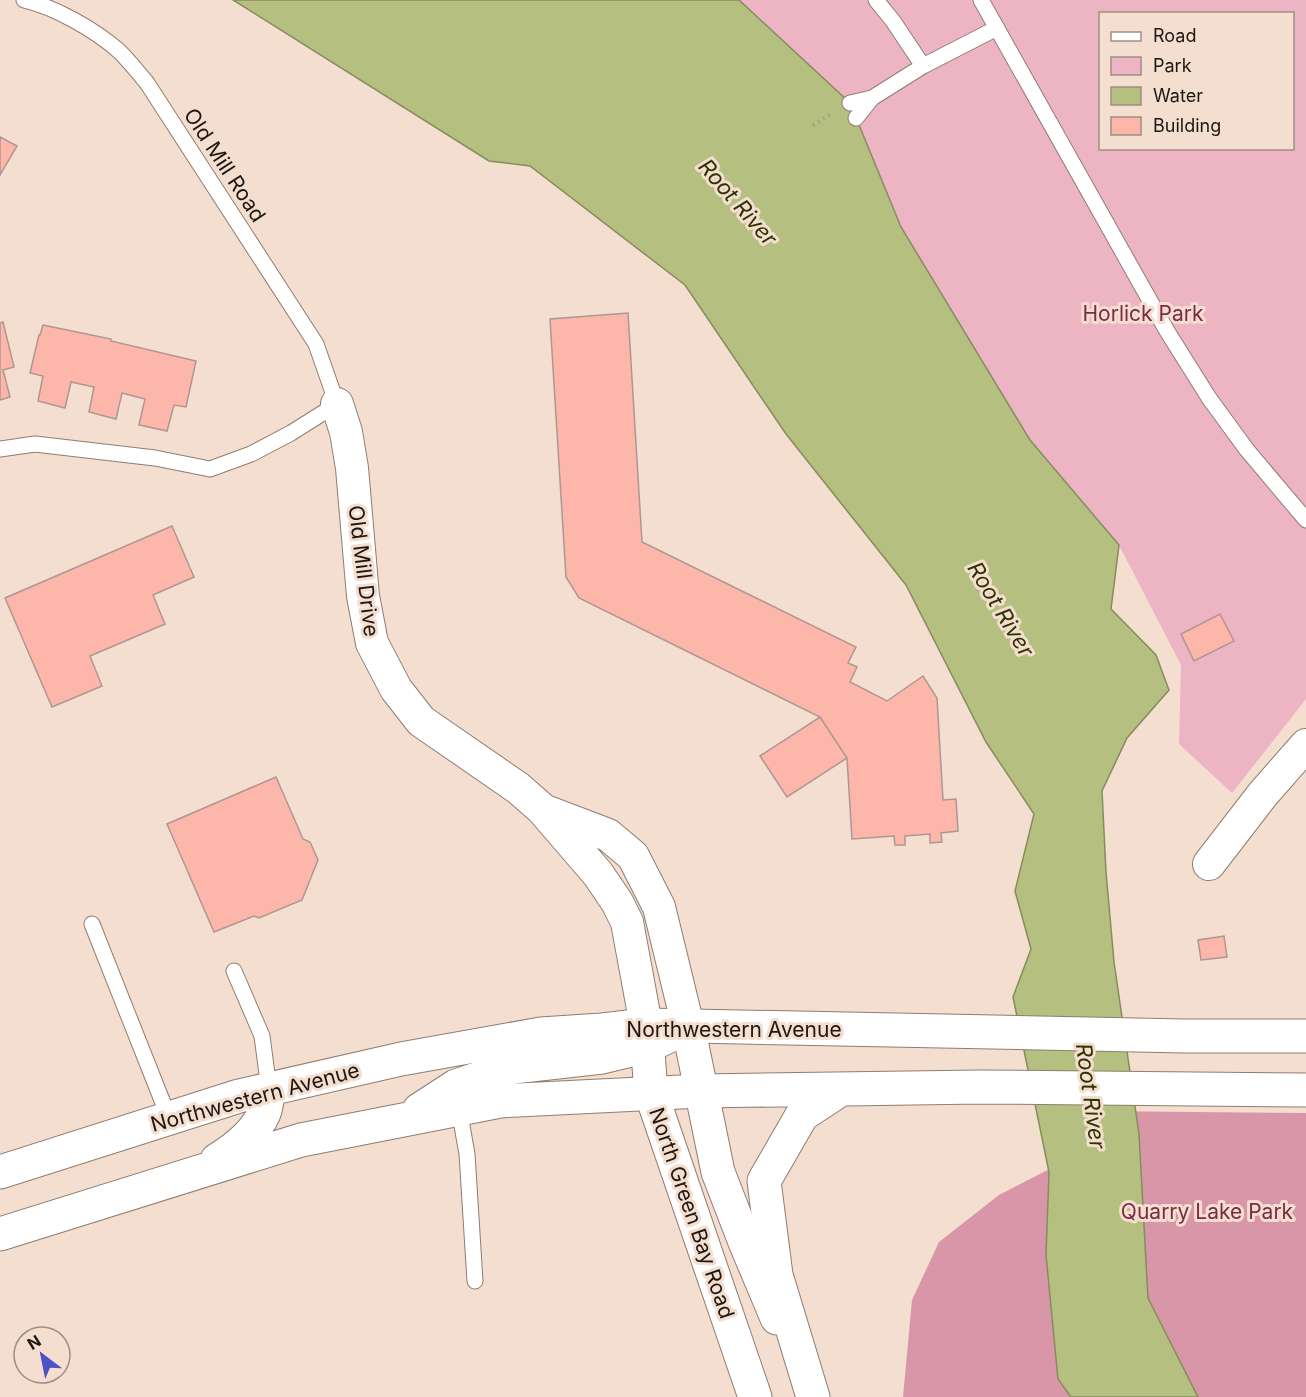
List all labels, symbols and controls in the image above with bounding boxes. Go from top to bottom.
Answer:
legend [1099,12,1294,150]
text: Road [1153,25,1196,46]
text: Park [1153,55,1192,76]
text: Water [1153,85,1203,106]
street label: Old Mill Road [179,103,271,227]
text: Building [1153,115,1221,136]
water label: Root River [693,153,783,251]
park label: Horlick Park [1083,301,1204,326]
street label: Old Mill Drive [344,504,384,638]
water label: Root River [963,557,1040,662]
street label: Northwestern Avenue [626,1017,842,1042]
water label: Root River [1071,1042,1111,1151]
street label: Northwestern Avenue [148,1057,362,1137]
street label: North Green Bay Road [644,1104,740,1322]
park label: Quarry Lake Park [1121,1199,1294,1224]
north arrow [12,1325,72,1385]
text: N [24,1331,45,1354]

